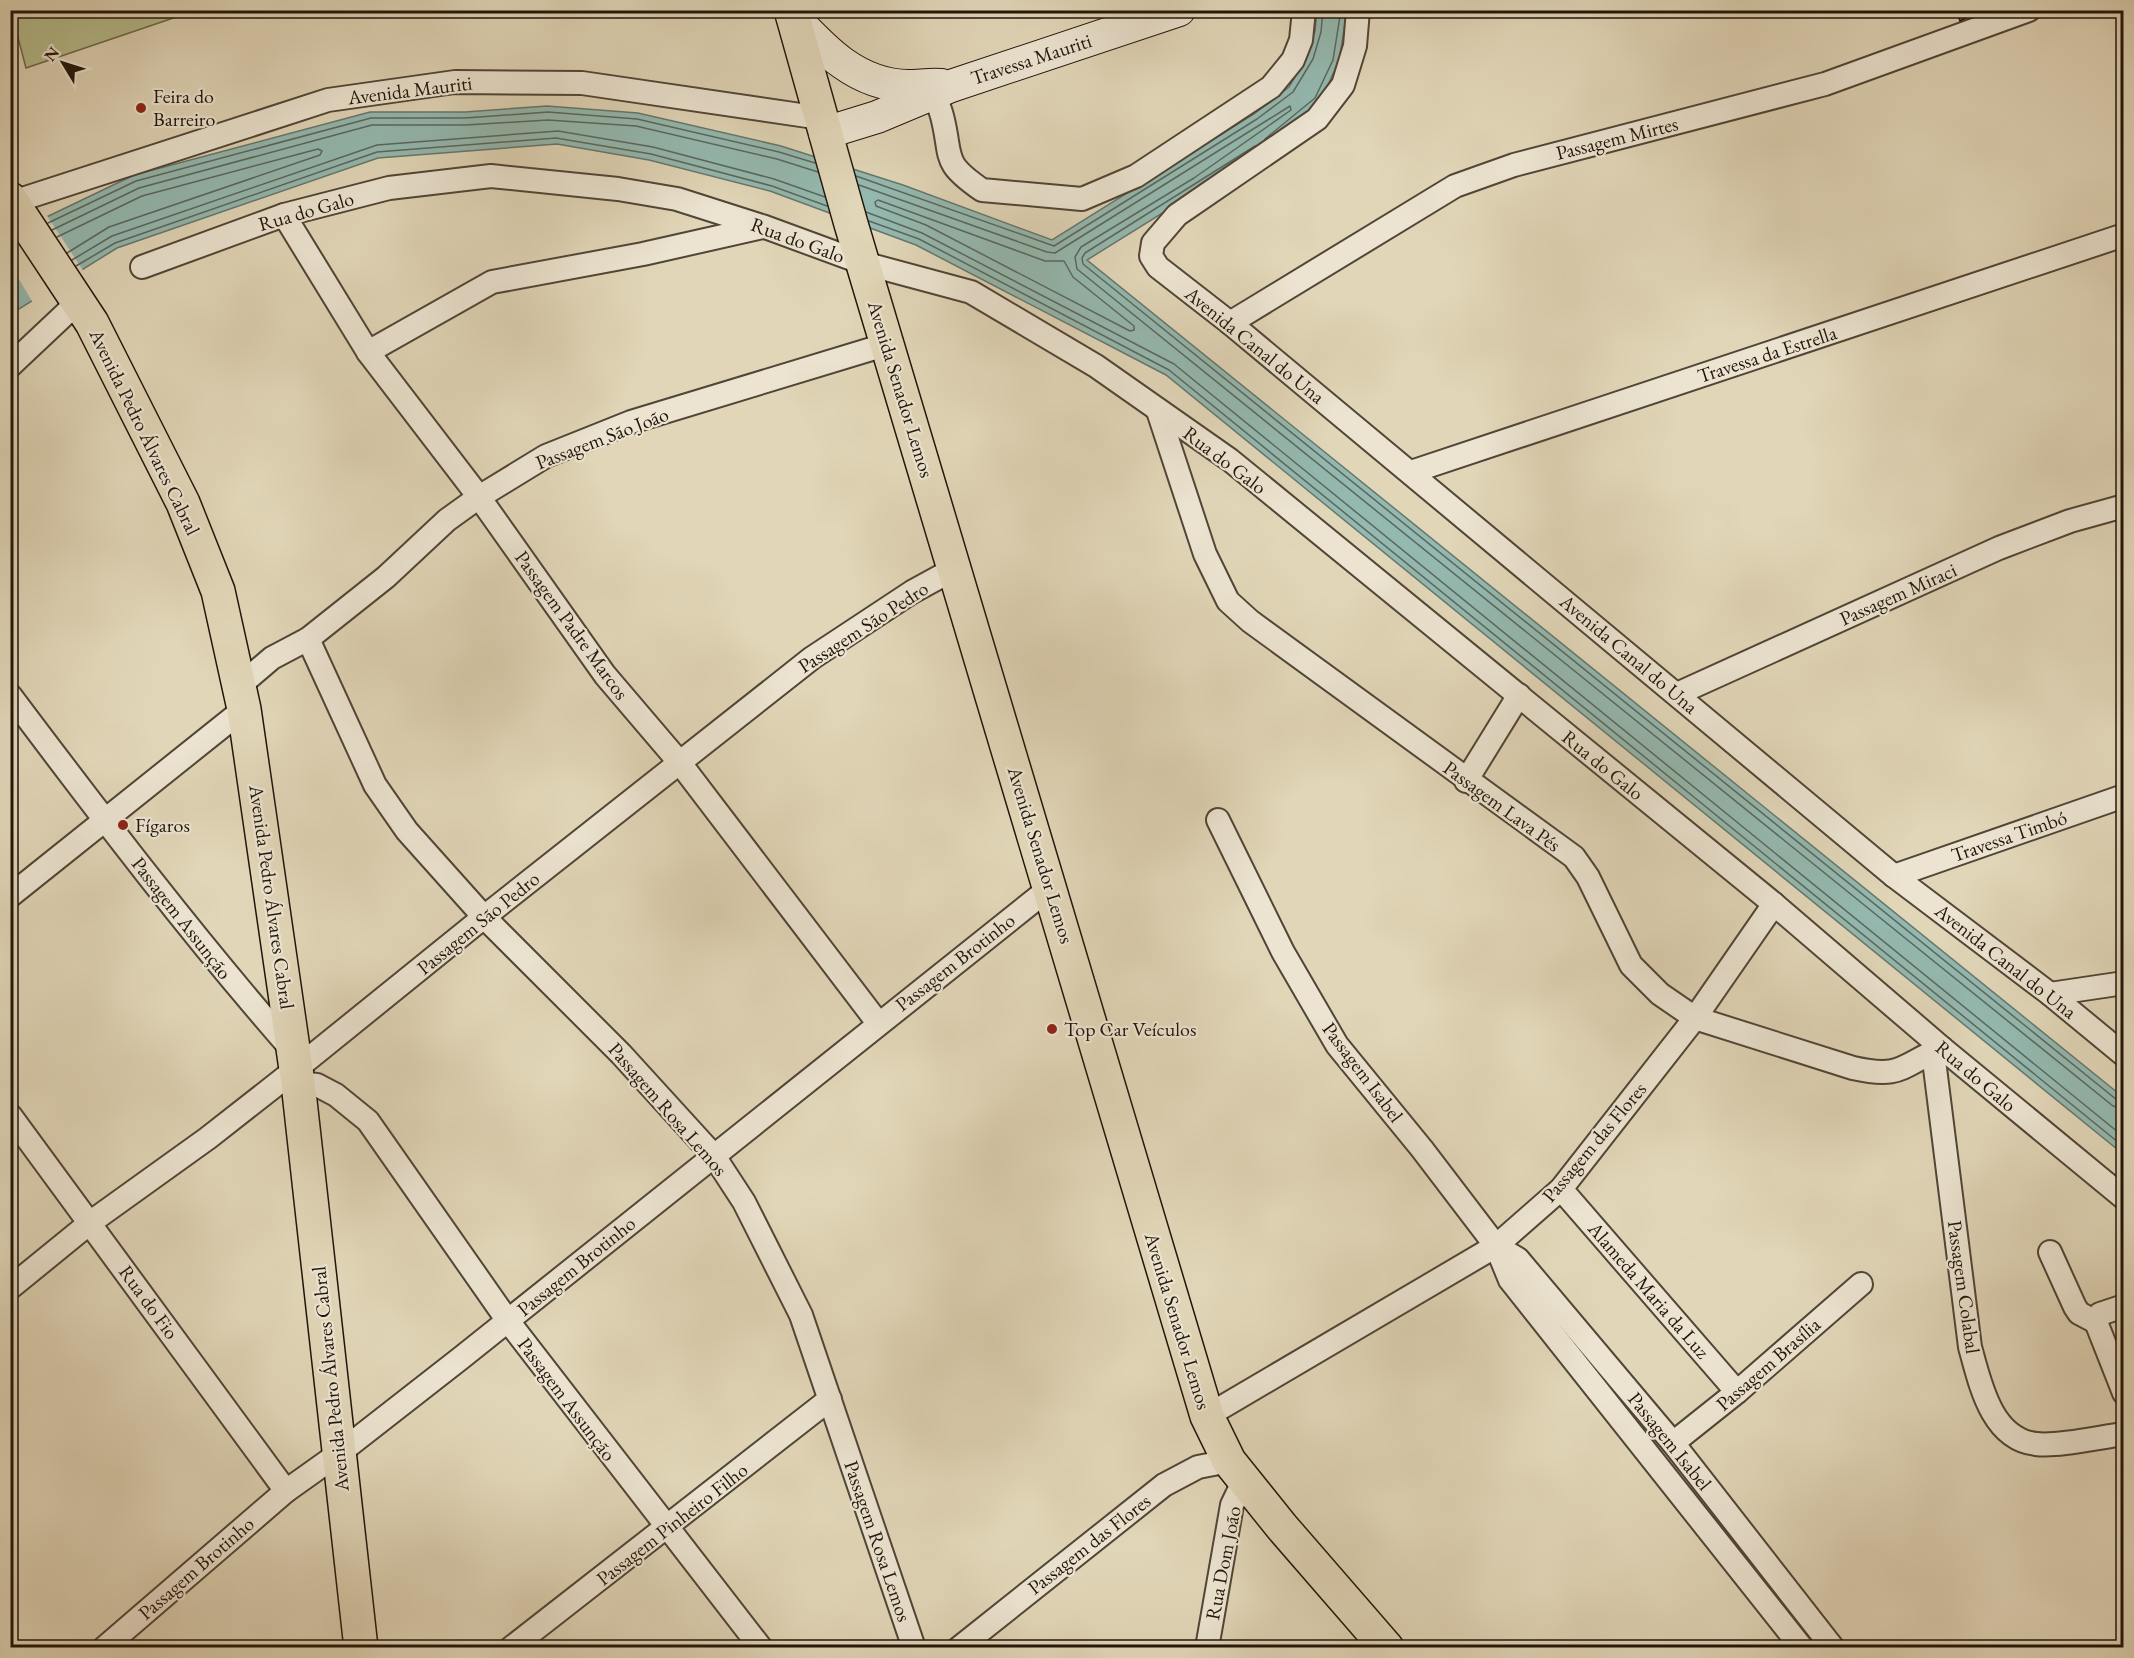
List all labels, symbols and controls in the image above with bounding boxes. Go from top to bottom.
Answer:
street label: Travessa Mauriti [967,27,1095,91]
north arrow [33,33,93,93]
text: N [39,42,64,66]
street label: Avenida Mauriti [345,69,474,111]
place label: Feira do Barreiro [153,83,215,132]
marker: Feira do Barreiro [134,101,148,115]
street label: Passagem Mirtes [1553,110,1681,166]
street label: Rua do Galo [255,185,357,237]
street label: Rua do Galo [747,211,849,269]
street label: Avenida Canal do Una [1179,280,1330,410]
street label: Avenida Senador Lemos [861,296,940,481]
street label: Travessa da Estrella [1694,319,1840,389]
street label: Avenida Pedro Álvares Cabral [83,324,206,540]
street label: Passagem São João [532,401,672,475]
street label: Rua do Galo [1178,420,1272,500]
street label: Passagem Padre Marcos [509,545,635,705]
street label: Passagem Miraci [1835,557,1961,631]
street label: Passagem São Pedro [793,575,933,679]
street label: Avenida Canal do Una [1554,588,1704,720]
street label: Rua do Galo [1557,724,1649,806]
street label: Passagem Lava Pés [1438,755,1566,857]
street label: Avenida Senador Lemos [1001,762,1080,947]
street label: Avenida Pedro Álvares Cabral [243,782,301,1011]
street label: Travessa Timbó [1948,804,2070,868]
place label: Fígaros [135,812,190,838]
marker: Fígaros [116,818,130,832]
street label: Passagem Assunção [126,851,238,985]
street label: Passagem São Pedro [411,865,545,980]
street label: Avenida Canal do Una [1929,897,2082,1024]
street label: Passagem Brotinho [890,907,1020,1017]
place label: Top Car Veículos [1064,1016,1196,1042]
street label: Passagem Isabel [1317,1017,1409,1128]
marker: Top Car Veículos [1045,1022,1059,1036]
street label: Rua do Galo [1930,1035,2022,1118]
street label: Passagem Rosa Lemos [603,1037,733,1181]
street label: Passagem das Flores [1536,1076,1652,1208]
street label: Passagem Brotinho [511,1210,641,1322]
street label: Alameda Maria da Luz [1582,1215,1716,1364]
street label: Passagem Colabal [1942,1219,1986,1355]
street label: Avenida Senador Lemos [1138,1228,1217,1413]
street label: Rua do Fio [113,1260,185,1344]
street label: Avenida Pedro Álvares Cabral [305,1265,355,1494]
street label: Passagem Brasília [1710,1311,1826,1417]
street label: Passagem Assunção [512,1332,622,1466]
street label: Passagem Isabel [1622,1387,1718,1496]
street label: Passagem Pinheiro Filho [591,1457,753,1591]
street label: Passagem Rosa Lemos [838,1457,918,1625]
street label: Passagem das Flores [1022,1488,1156,1600]
street label: Rua Dom João [1199,1504,1247,1622]
street label: Passagem Brotinho [133,1510,259,1625]

